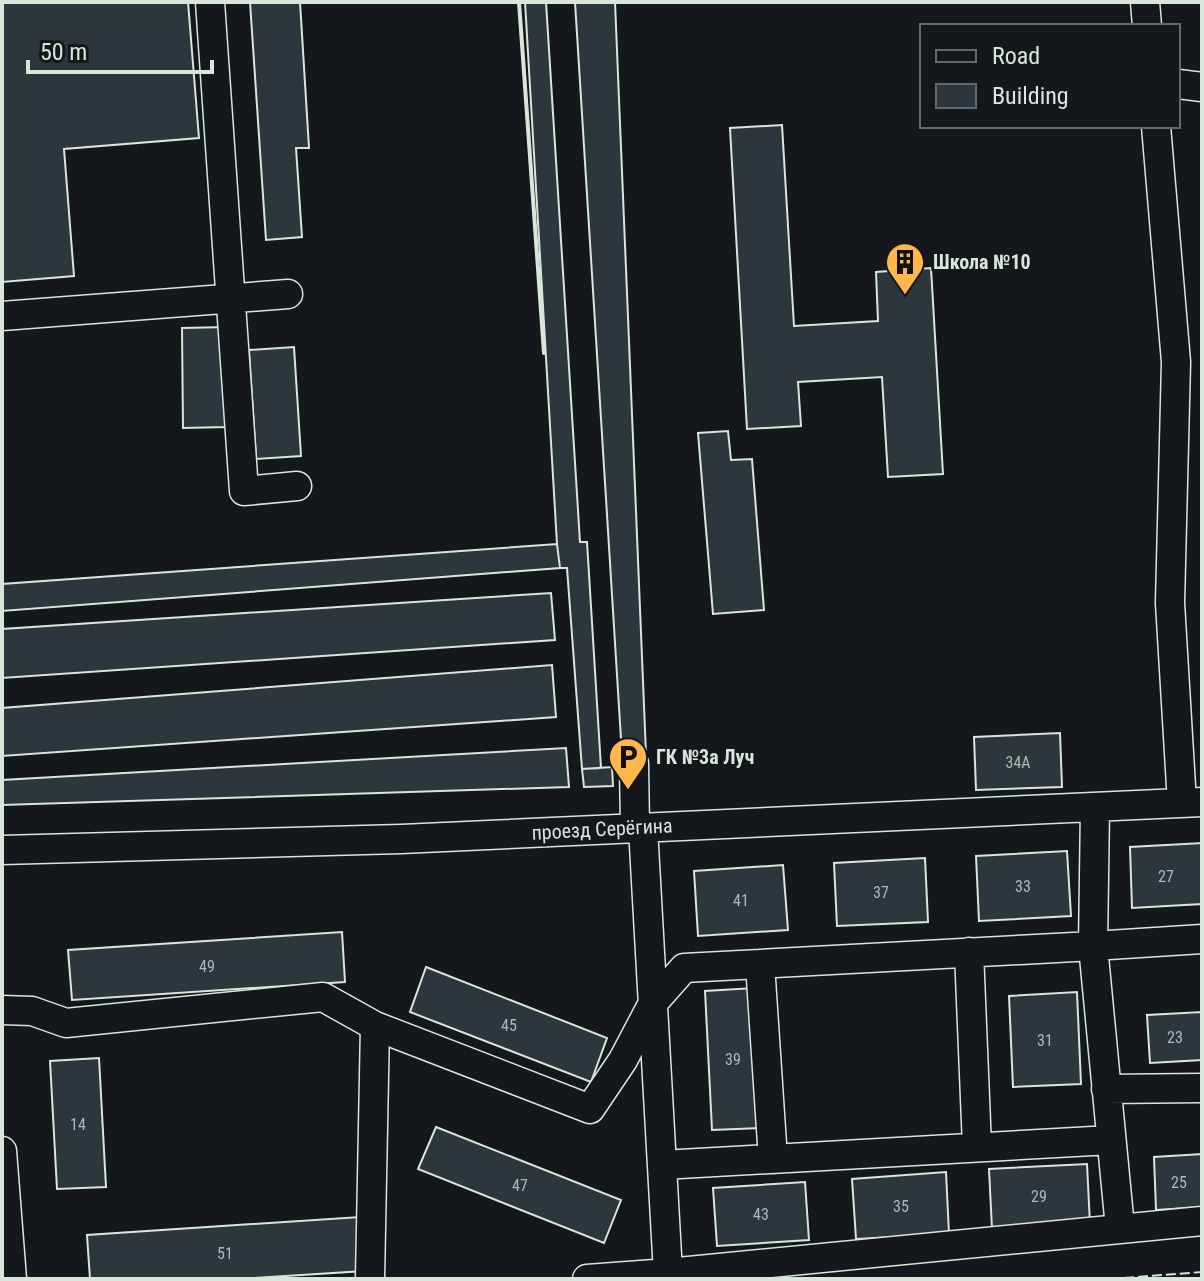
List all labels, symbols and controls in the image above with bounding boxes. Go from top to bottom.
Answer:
scale bar [28,24,212,74]
legend [920,24,1180,128]
text: 50 m [40,38,87,66]
text: Road [992,42,1040,70]
text: Building [992,82,1069,110]
building icon: Школа №10 [884,241,926,296]
place label: Школа №10 [933,250,1031,274]
parking icon: ГК №3а Луч [607,736,649,791]
place label: ГК №3а Луч [656,745,754,769]
house number: 34А [1005,753,1031,772]
street label: проезд Серёгина [531,813,673,845]
house number: 27 [1158,867,1174,886]
house number: 33 [1015,877,1031,896]
house number: 37 [873,883,889,902]
house number: 41 [733,891,749,910]
house number: 49 [199,957,215,976]
house number: 45 [501,1016,517,1035]
house number: 23 [1167,1028,1183,1047]
house number: 31 [1037,1031,1053,1050]
house number: 39 [725,1050,741,1069]
house number: 14 [70,1115,86,1134]
house number: 25 [1171,1173,1187,1192]
house number: 47 [512,1176,528,1195]
house number: 29 [1031,1187,1047,1206]
house number: 35 [893,1197,909,1216]
house number: 43 [753,1205,769,1224]
house number: 51 [217,1244,233,1263]

